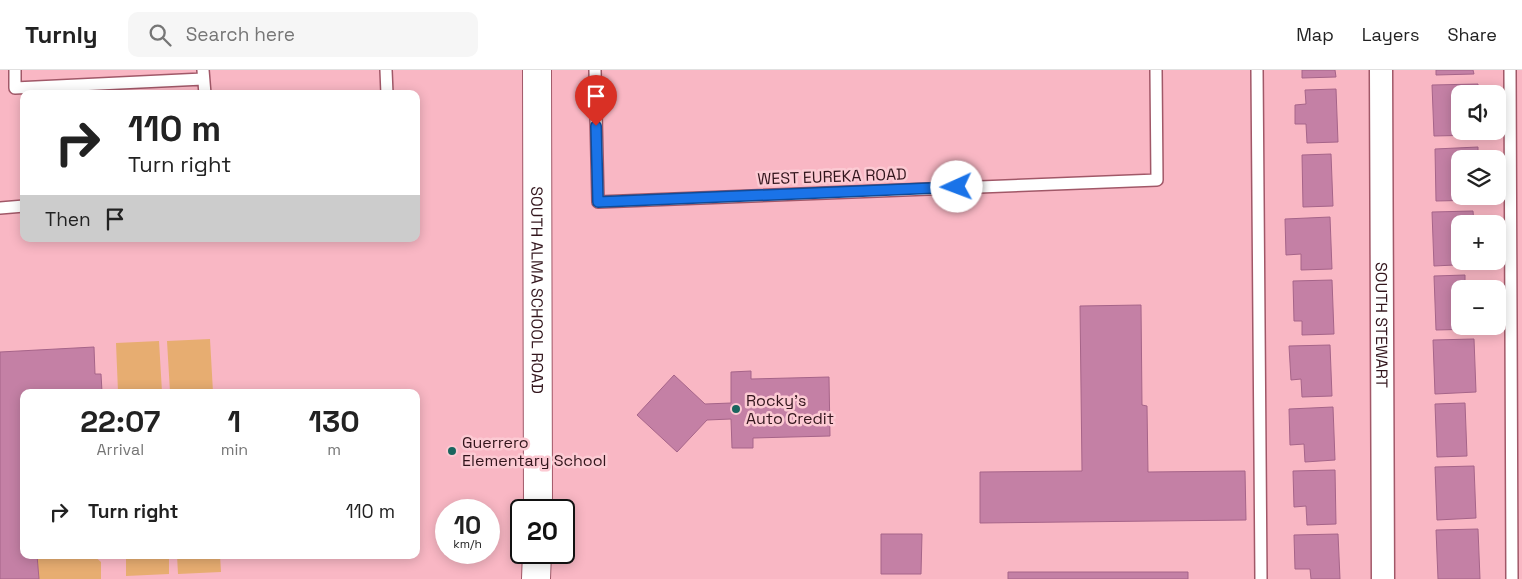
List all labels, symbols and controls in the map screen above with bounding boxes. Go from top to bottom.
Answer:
search box [128,12,478,57]
text: Turnly [25,19,98,50]
icon: search [146,21,174,49]
text: Search here [186,22,295,47]
text: Map [1296,23,1334,46]
text: Layers [1362,23,1419,46]
text: Share [1447,23,1497,46]
pin [575,75,617,126]
icon: arrive [582,82,610,110]
map controls [1451,85,1506,335]
button: sound [1451,85,1506,140]
text: 110 m [128,107,221,151]
icon: right [45,110,110,175]
text: Turn right [128,150,231,178]
button: layers [1451,150,1506,205]
position arrow [930,160,982,212]
street label: WEST EUREKA ROAD [757,163,907,190]
street label: SOUTH ALMA SCHOOL ROAD [526,186,548,394]
icon: arrive [101,205,129,233]
text: Then [45,207,91,232]
button: + [1451,215,1506,270]
street label: SOUTH STEWART [1371,262,1392,388]
button: − [1451,280,1506,335]
place label: Rocky's Auto Credit [746,390,834,429]
text: 22:07 [80,402,160,441]
text: 1 [228,402,241,441]
text: 130 [308,402,360,441]
marker: Rocky's Auto Credit [730,403,742,415]
place label: Guerrero Elementary School [462,432,607,471]
text: Arrival [97,439,144,460]
text: min [221,439,248,460]
text: m [327,439,341,460]
marker: Guerrero Elementary School [446,445,458,457]
icon: right [45,498,73,526]
text: Turn right [88,499,178,524]
text: 110 m [346,499,395,524]
speed limit sign: 20 [510,499,575,564]
text: 10 [454,509,481,541]
text: km/h [453,536,482,552]

